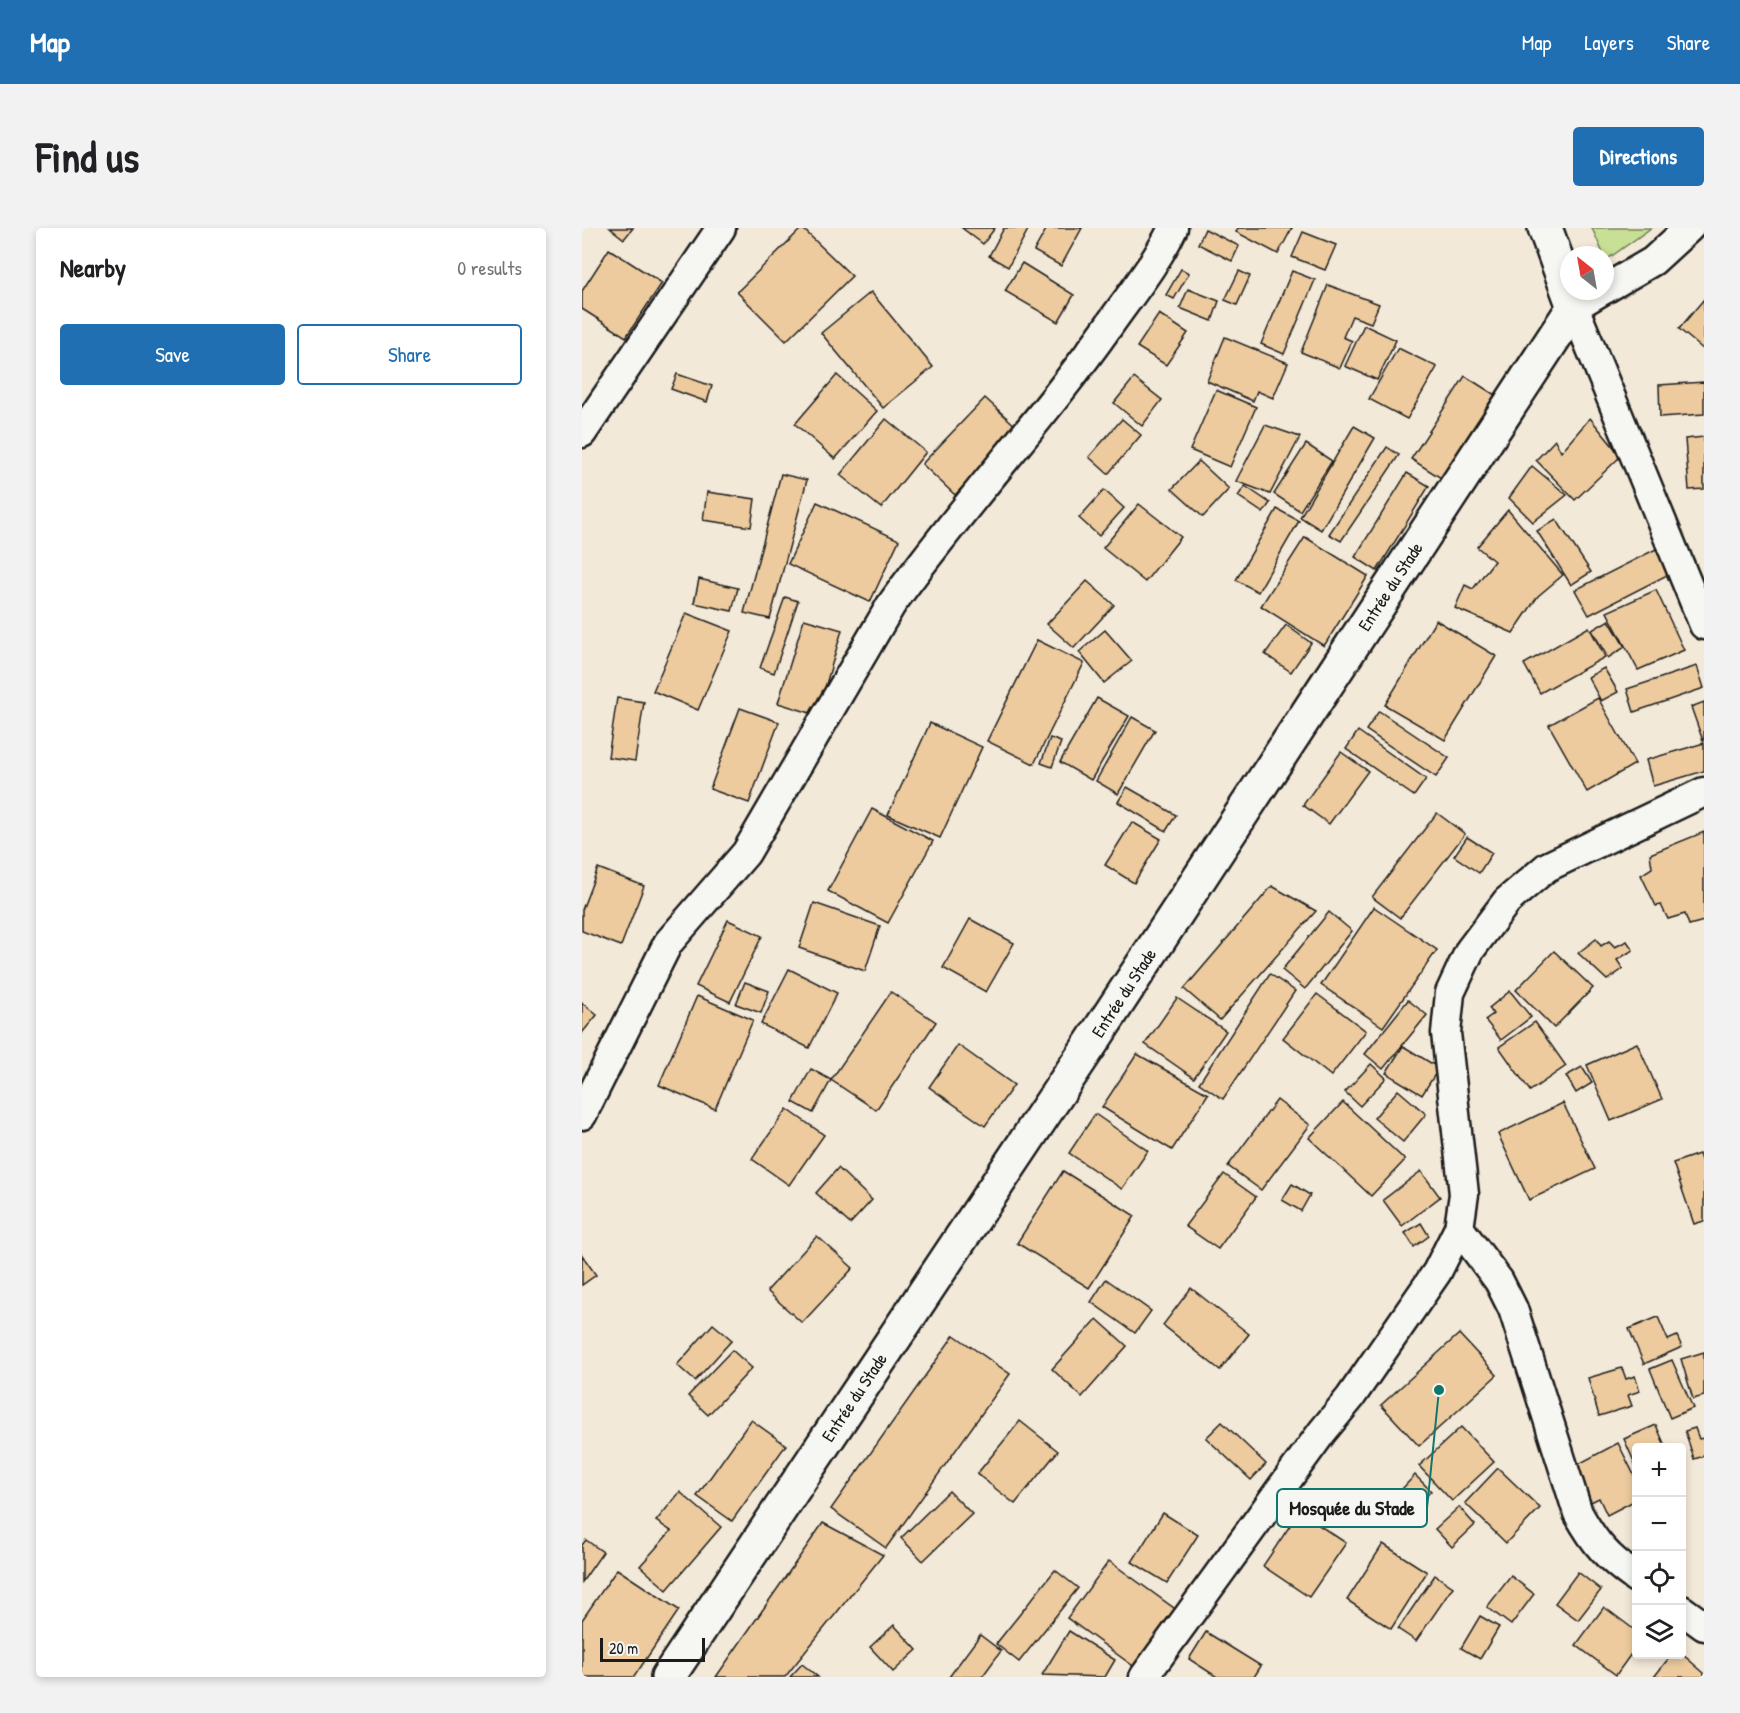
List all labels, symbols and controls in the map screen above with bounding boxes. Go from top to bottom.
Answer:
text: Map [30,23,70,61]
text: Map [1522,28,1551,57]
text: Layers [1584,28,1634,57]
text: Share [1667,28,1710,57]
button: Directions [1573,127,1704,186]
text: Find us [36,128,139,185]
north arrow [1560,246,1614,300]
text: Nearby [60,250,126,285]
text: 0 results [457,254,522,281]
button: Save [60,324,285,385]
button: Share [297,324,522,385]
street label: Entrée du Stade [1352,537,1429,636]
street label: Entrée du Stade [1085,943,1162,1042]
street label: Entrée du Stade [815,1348,893,1447]
map controls [1632,1443,1686,1659]
button: + [1632,1443,1686,1497]
callout: Mosquée du Stade [1277,1489,1427,1527]
text: Mosquée du Stade [1289,1494,1415,1522]
button: − [1632,1497,1686,1551]
button: locate [1632,1551,1686,1605]
button: layers [1632,1605,1686,1659]
scale bar [600,1635,705,1662]
text: 20 m [609,1637,638,1659]

